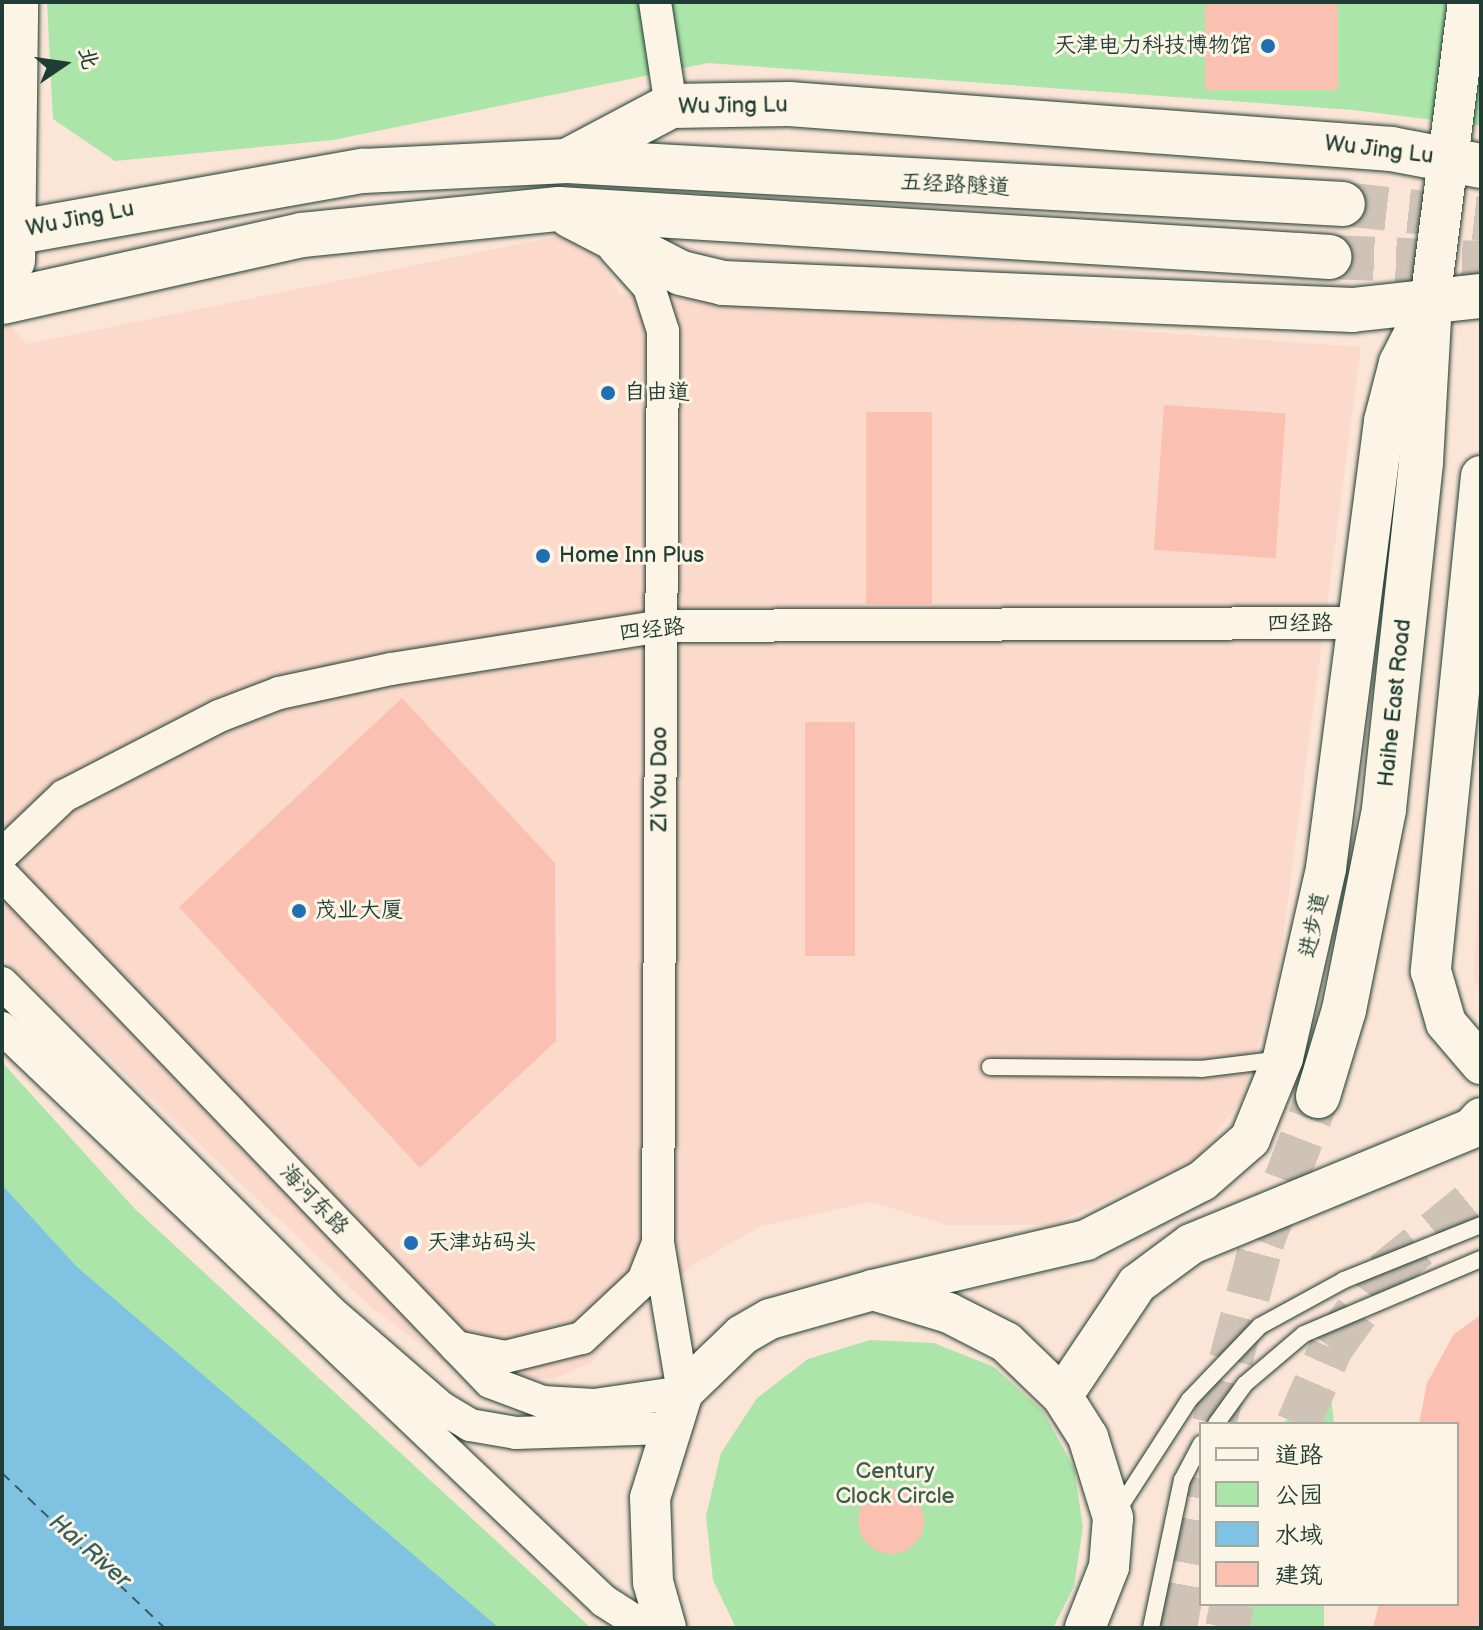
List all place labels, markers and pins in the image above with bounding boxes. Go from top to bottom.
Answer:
place label: 天津电力科技博物馆 [1054,33,1252,59]
marker: 天津电力科技博物馆 [1259,37,1277,55]
place label: 自由道 [624,380,690,406]
marker: 自由道 [599,384,617,402]
place label: Home Inn Plus [559,543,704,569]
marker: Home Inn Plus [534,547,552,565]
place label: 茂业大厦 [315,898,403,924]
marker: 茂业大厦 [290,902,308,920]
place label: 天津站码头 [427,1230,537,1256]
marker: 天津站码头 [402,1234,420,1252]

